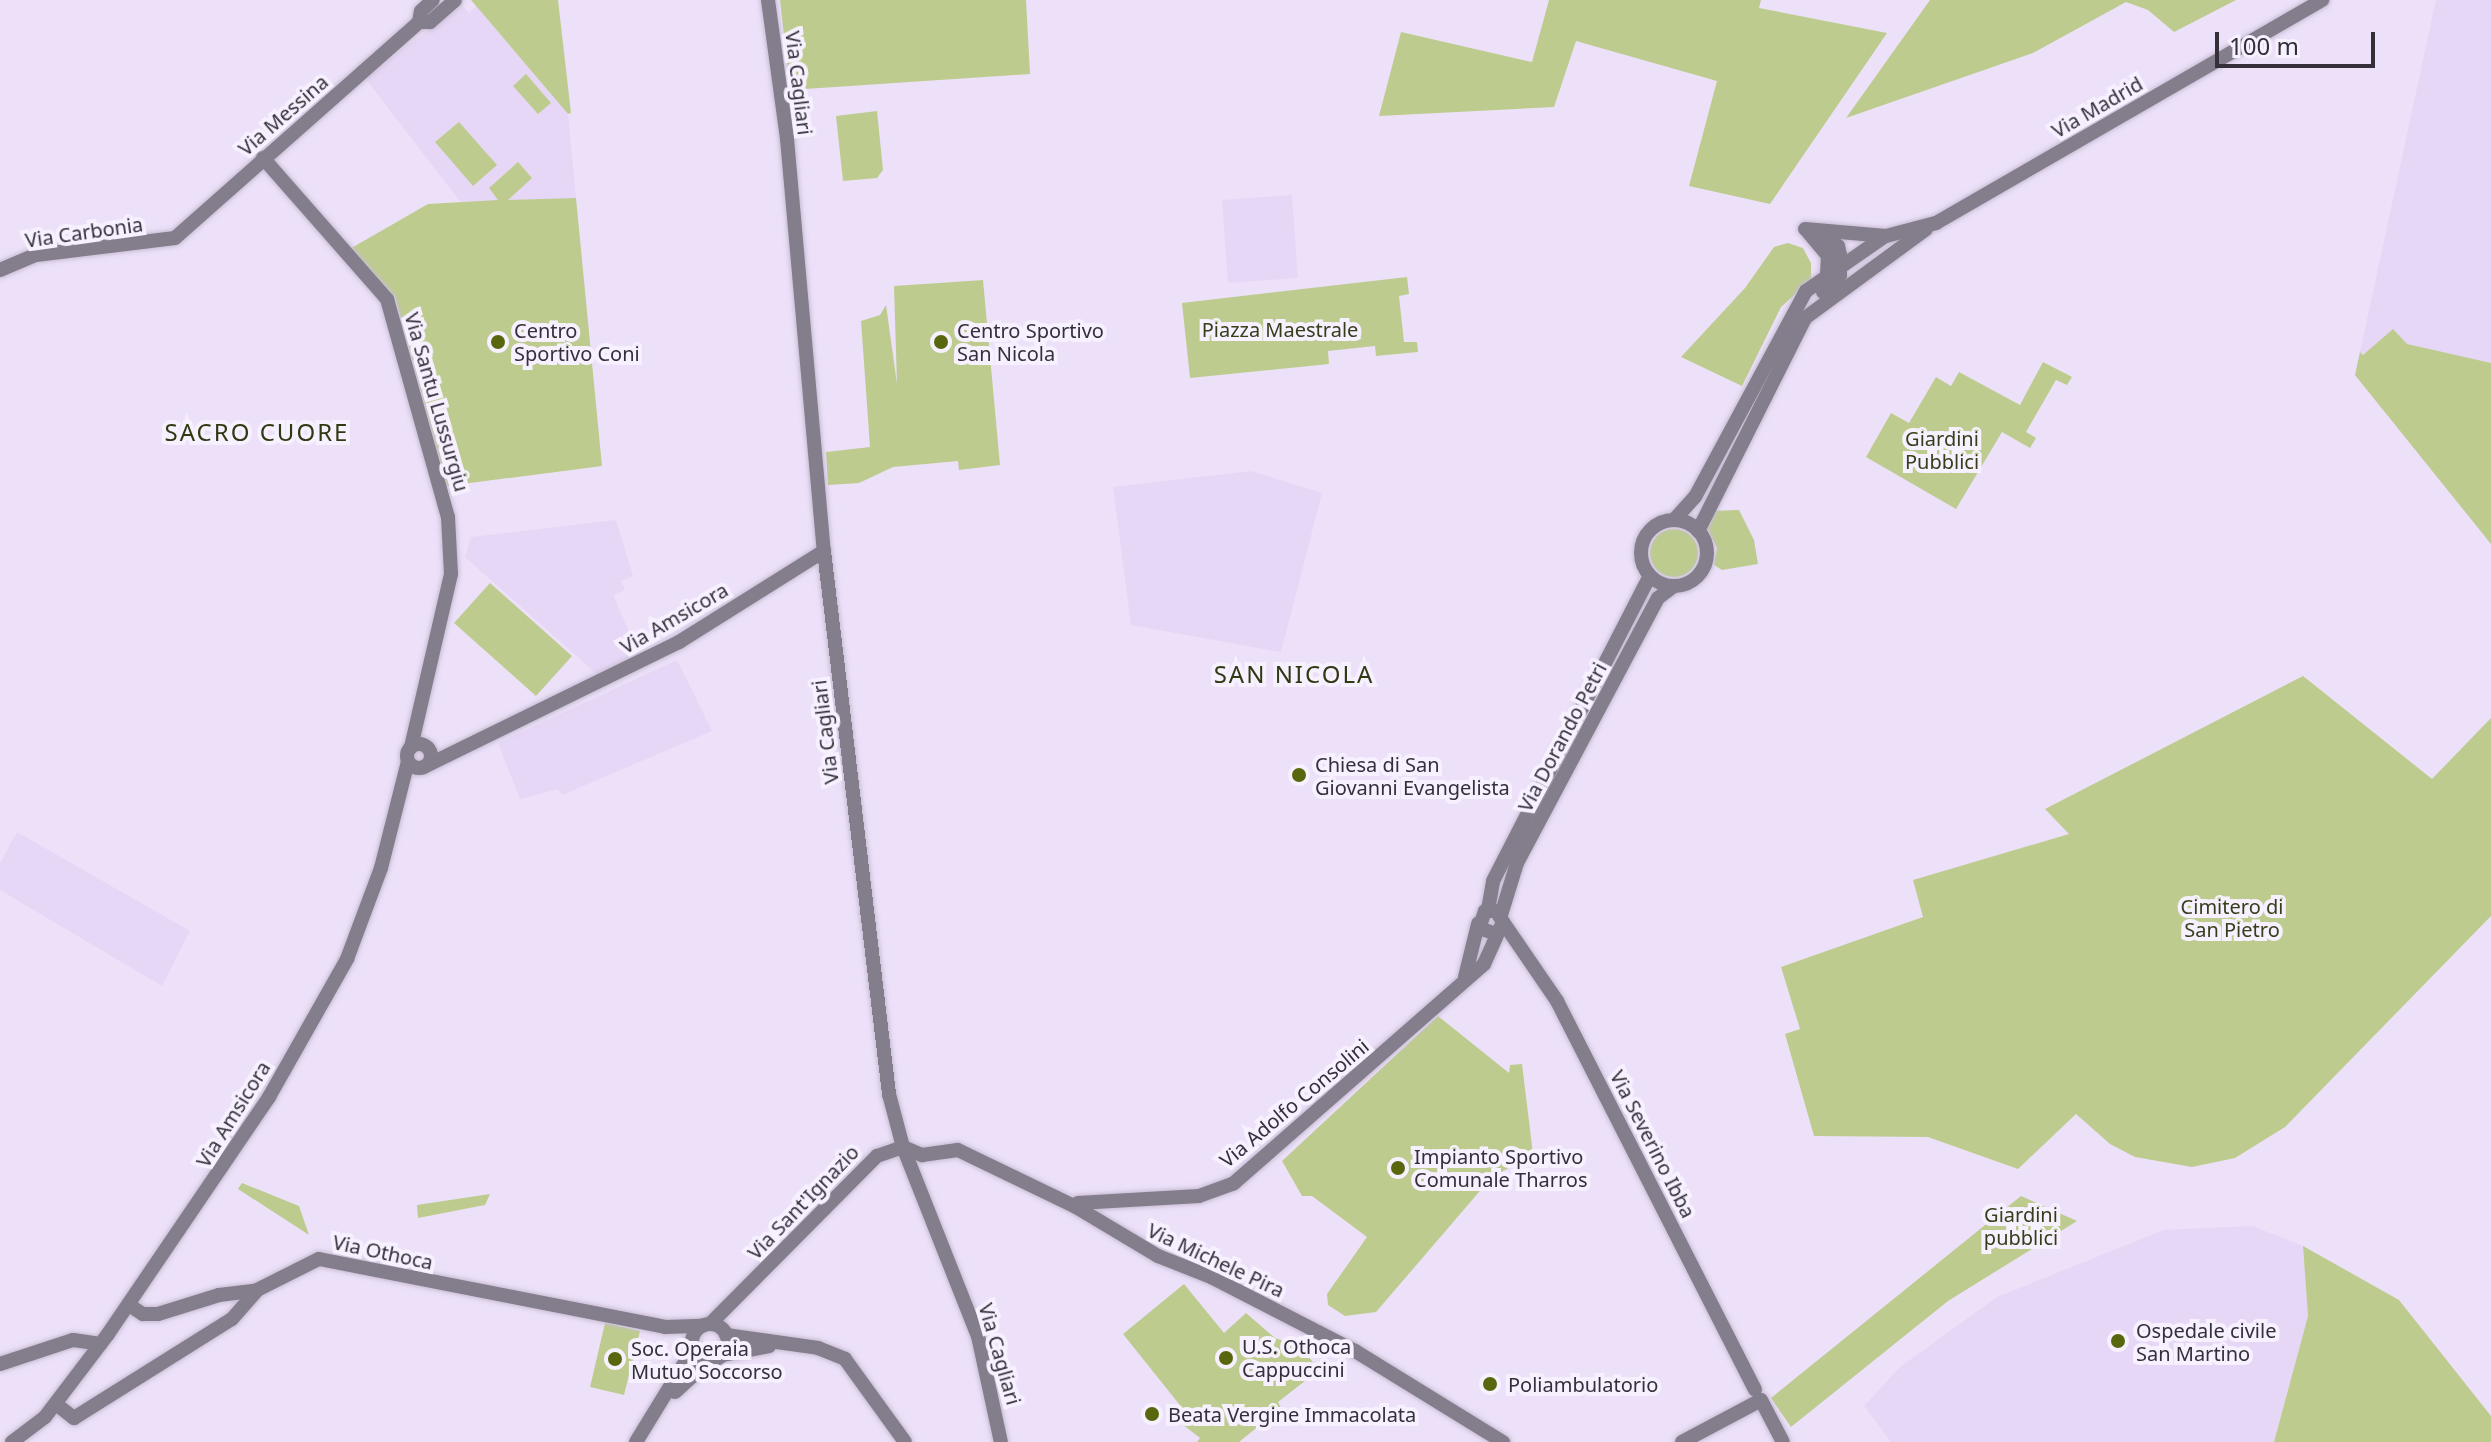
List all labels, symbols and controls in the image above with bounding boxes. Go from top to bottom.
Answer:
scale bar [2219,16,2379,66]
text: 100 m [2229,29,2299,62]
street label: Via Cagliari [781,30,817,136]
street label: Via Messina [233,70,333,160]
street label: Via Madrid [2047,71,2147,143]
street label: Via Carbonia [23,212,145,252]
street label: Via Santu Lussurgiu [400,310,474,494]
park label: Piazza Maestrale [1202,317,1358,341]
place label: Centro Sportivo Coni [514,318,640,365]
place label: Centro Sportivo San Nicola [957,318,1104,365]
marker: Centro Sportivo Coni [489,333,507,351]
marker: Centro Sportivo San Nicola [932,333,950,351]
district label: SACRO CUORE [165,418,349,446]
park label: Giardini Pubblici [1905,427,1979,474]
street label: Via Amsicora [616,577,732,659]
street label: Via Dorando Petri [1513,658,1611,816]
district label: SAN NICOLA [1214,660,1374,688]
street label: Via Cagliari [807,679,843,785]
place label: Chiesa di San Giovanni Evangelista [1315,752,1510,799]
marker: Chiesa di San Giovanni Evangelista [1290,766,1308,784]
park label: Cimitero di San Pietro [2181,895,2283,942]
street label: Via Adolfo Consolini [1215,1034,1373,1172]
street label: Via Amsicora [191,1057,275,1171]
street label: Via Severino Ibba [1605,1066,1701,1222]
street label: Via Sant'Ignazio [742,1140,864,1264]
place label: Impianto Sportivo Comunale Tharros [1414,1144,1588,1191]
marker: Impianto Sportivo Comunale Tharros [1389,1159,1407,1177]
park label: Giardini pubblici [1984,1203,2058,1250]
street label: Via Michele Pira [1144,1218,1288,1302]
street label: Via Othoca [331,1230,435,1274]
street label: Via Cagliari [974,1300,1026,1408]
place label: Ospedale civile San Martino [2136,1318,2276,1365]
marker: Ospedale civile San Martino [2107,1330,2129,1352]
place label: U.S. Othoca Cappuccini [1242,1334,1351,1381]
place label: Soc. Operaia Mutuo Soccorso [631,1336,783,1383]
marker: U.S. Othoca Cappuccini [1217,1349,1235,1367]
marker: Soc. Operaia Mutuo Soccorso [606,1350,624,1368]
place label: Poliambulatorio [1508,1372,1658,1396]
marker: Poliambulatorio [1479,1373,1501,1395]
place label: Beata Vergine Immacolata [1168,1402,1416,1426]
marker: Beata Vergine Immacolata [1143,1405,1161,1423]

